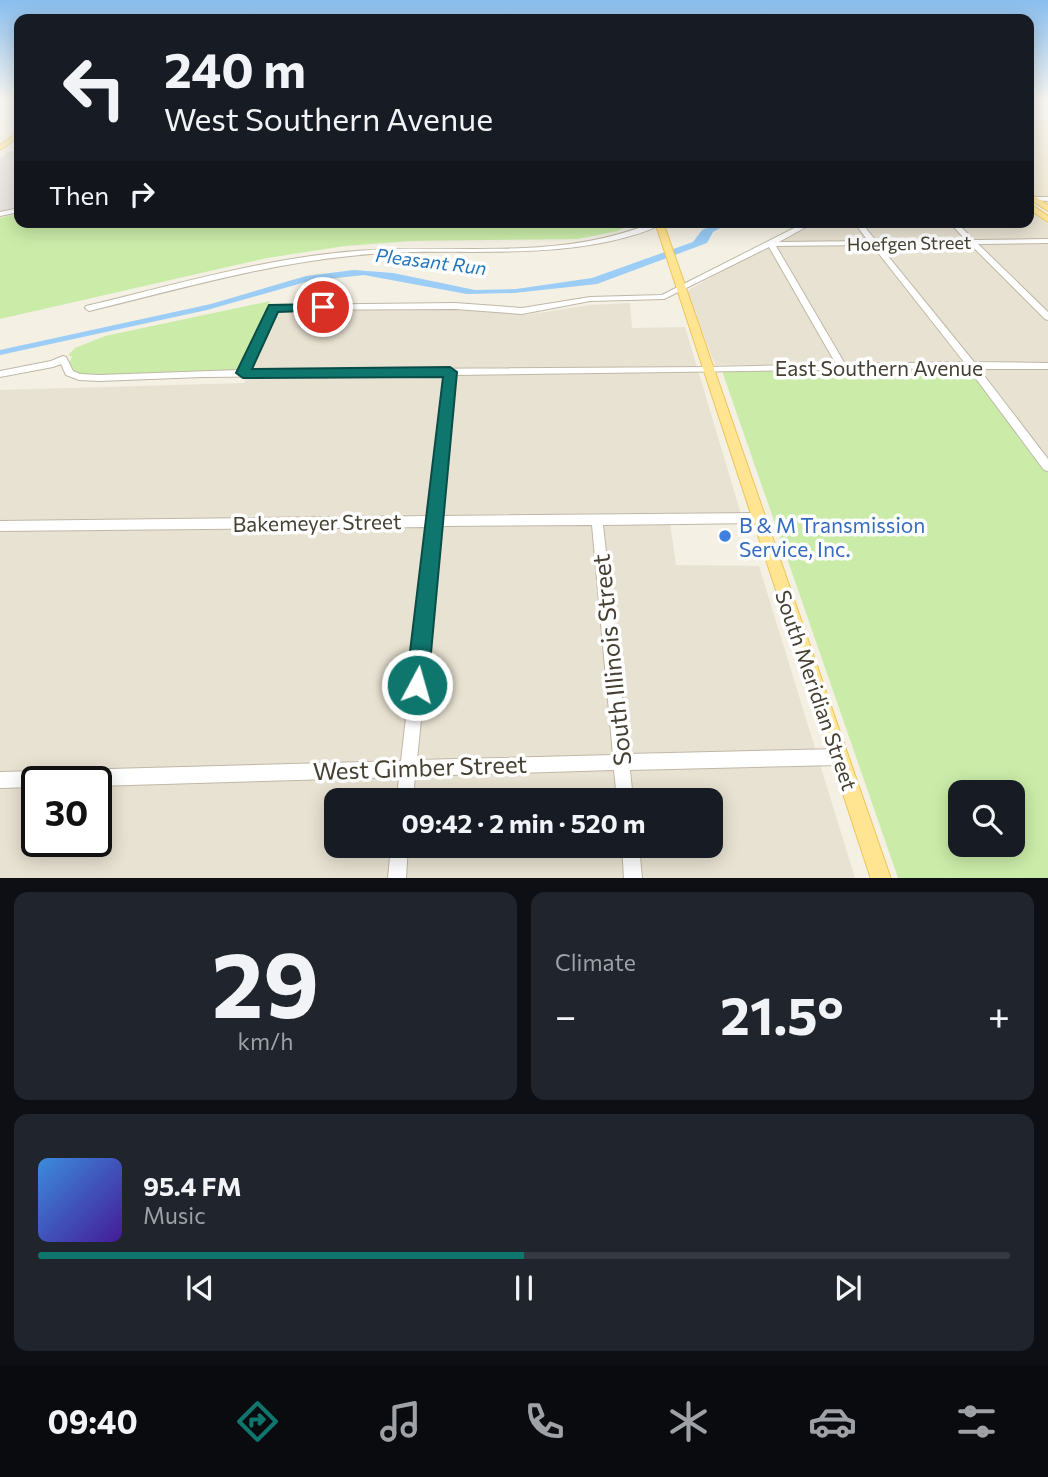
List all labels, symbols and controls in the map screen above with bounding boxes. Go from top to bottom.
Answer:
text: 240 m [164,38,306,98]
icon: left [49,42,140,133]
text: West Southern Avenue [164,98,493,138]
icon: right [123,175,161,213]
text: Then [49,179,109,210]
street label: Hoefgen Street [847,231,971,255]
water label: Pleasant Run [374,243,488,279]
pin [293,277,353,337]
icon: arrive [304,288,342,326]
street label: East Southern Avenue [775,355,983,380]
street label: Bakemeyer Street [232,508,402,536]
place label: B & M Transmission Service, Inc. [739,512,925,561]
marker: B & M Transmission Service, Inc. [717,528,733,544]
street label: South Illinois Street [585,553,637,767]
street label: South Meridian Street [771,587,863,793]
position arrow [380,648,454,722]
street label: West Gimber Street [312,749,528,785]
speed limit sign: 30 [21,766,112,857]
map controls [948,780,1025,857]
button: search [948,780,1025,857]
text: 09:42 · 2 min · 520 m [402,807,645,838]
text: 29 [212,925,319,1037]
text: Climate [555,948,636,976]
text: 21.5° [720,982,844,1046]
text: − [555,991,577,1038]
text: + [988,991,1010,1038]
text: km/h [238,1027,293,1055]
text: 95.4 FM [143,1170,242,1201]
text: Music [143,1201,206,1229]
icon: previous [181,1269,219,1307]
icon: pause [505,1269,543,1307]
icon: next [829,1269,867,1307]
icon: directions [233,1397,282,1446]
icon: music [376,1397,425,1446]
icon: phone [520,1397,569,1446]
icon: climate [664,1397,713,1446]
icon: car [808,1397,857,1446]
icon: filters [952,1397,1001,1446]
text: 09:40 [47,1401,138,1441]

